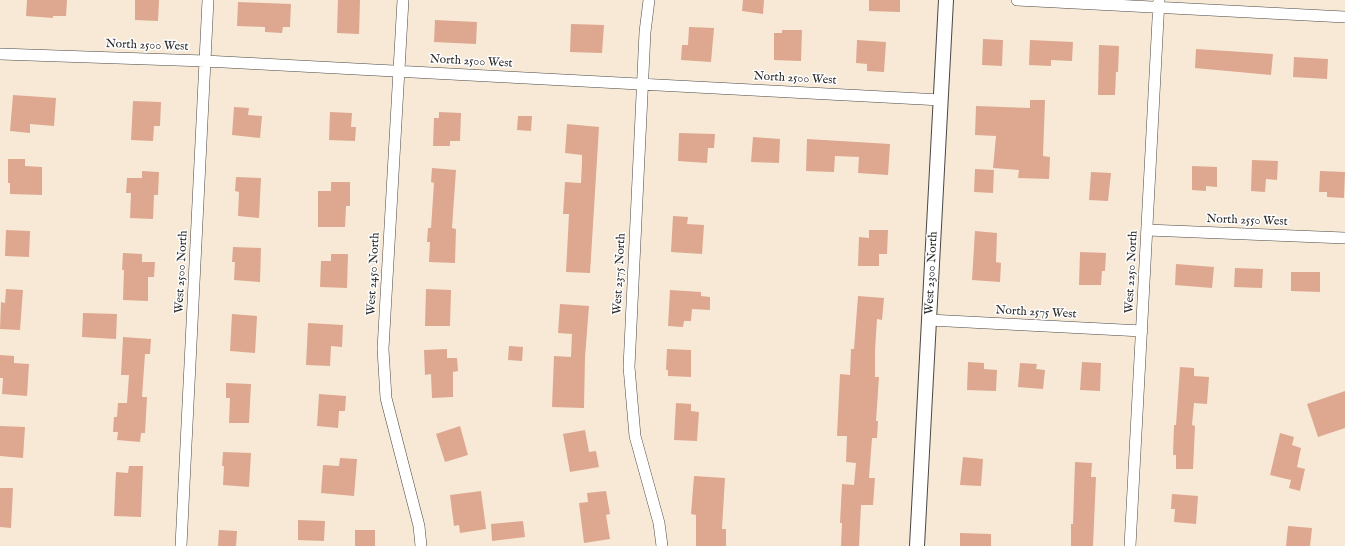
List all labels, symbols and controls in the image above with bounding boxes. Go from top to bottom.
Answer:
street label: North 2500 West [105,37,189,55]
street label: North 2500 West [429,53,513,71]
street label: North 2500 West [753,70,837,88]
street label: North 2550 West [1206,212,1288,230]
street label: West 2500 North [173,230,191,314]
street label: West 2250 North [1123,230,1141,314]
street label: West 2300 North [923,231,941,315]
street label: West 2450 North [365,232,383,316]
street label: West 2375 North [611,233,629,315]
street label: North 2575 West [995,304,1077,322]

